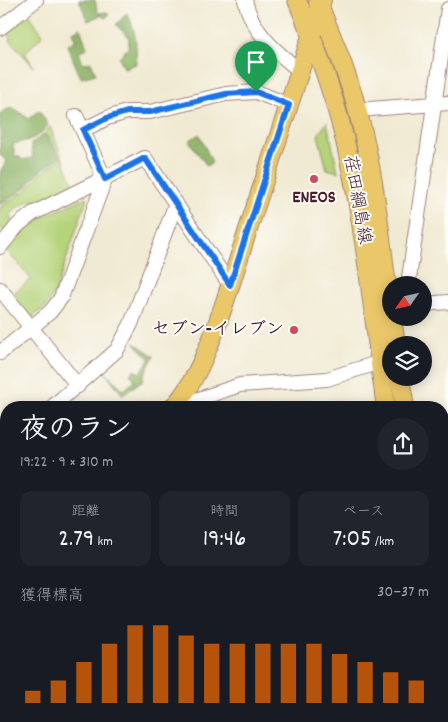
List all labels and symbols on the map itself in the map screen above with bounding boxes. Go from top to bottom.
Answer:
pin [235,41,277,92]
street label: 荏田綱島線 [336,154,376,246]
marker: ENEOS [308,173,320,185]
place label: ENEOS [292,186,336,211]
north arrow [382,276,432,326]
place label: セブン-イレブン [152,318,284,343]
marker: セブン-イレブン [288,324,300,336]

